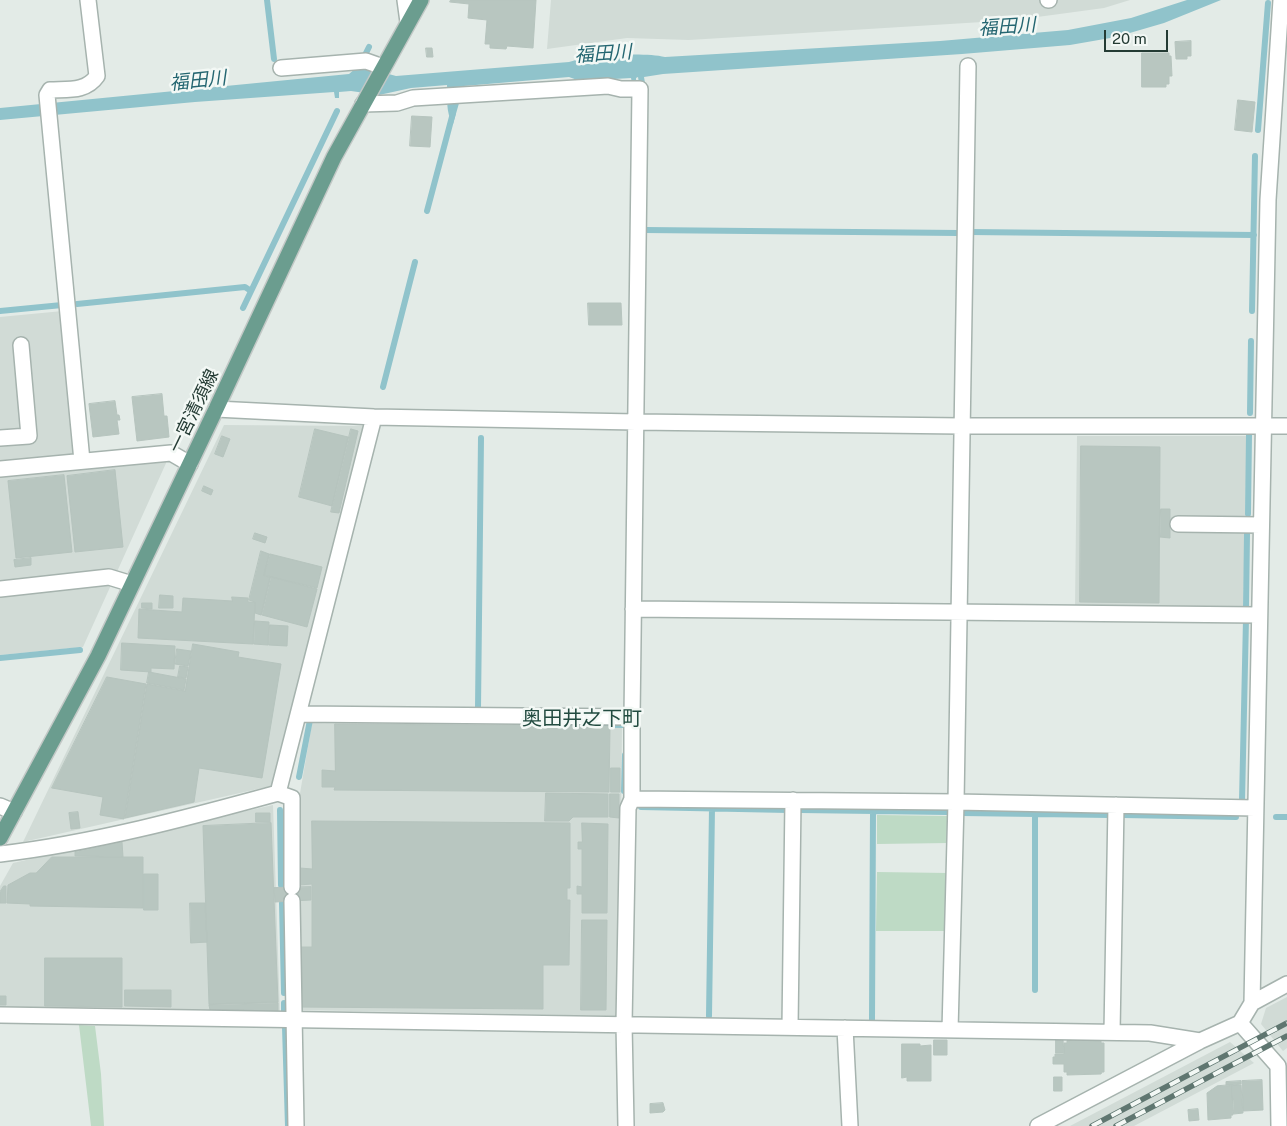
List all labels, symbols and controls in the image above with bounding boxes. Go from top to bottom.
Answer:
water label: 福田川 [978,14,1036,40]
scale bar [1107,20,1171,52]
text: 20 m [1112,30,1147,47]
water label: 福田川 [574,41,632,67]
water label: 福田川 [168,67,228,95]
street label: 一宮清須線 [165,366,223,456]
district label: 奥田井之下町 [522,707,642,731]

